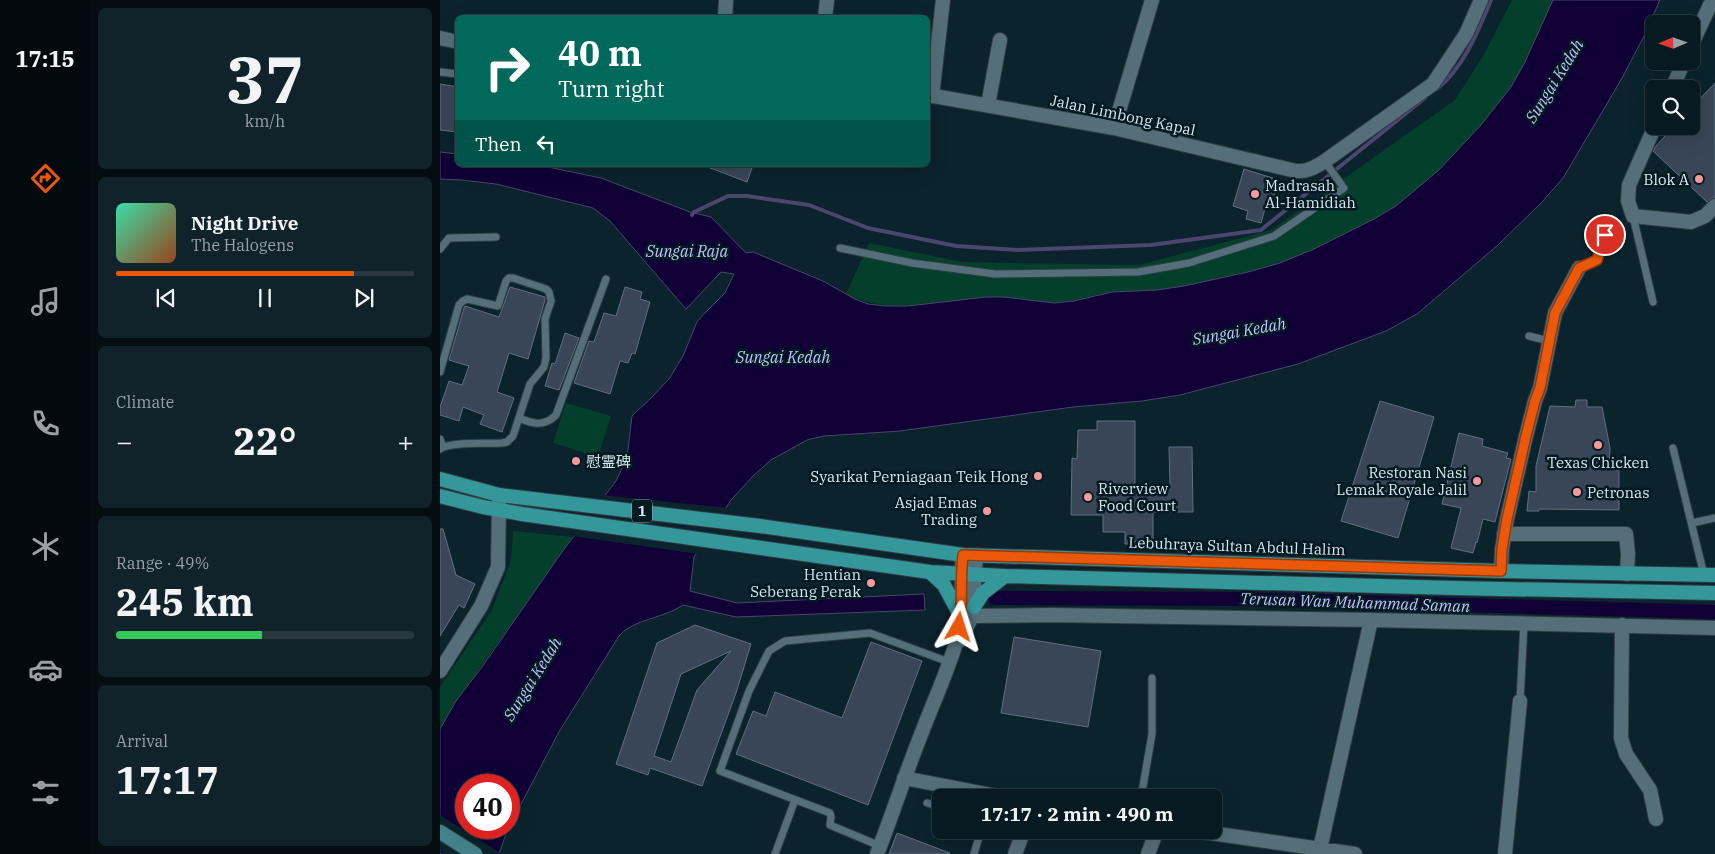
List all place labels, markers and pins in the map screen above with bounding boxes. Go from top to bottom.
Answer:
place label: Blok A [1643,170,1690,189]
marker: Blok A [1693,173,1705,185]
place label: Madrasah Al-Hamidiah [1265,176,1356,212]
marker: Madrasah Al-Hamidiah [1249,188,1261,200]
pin [1584,214,1626,256]
marker: Texas Chicken [1592,439,1604,451]
place label: 慰霊碑 [586,452,631,471]
place label: Texas Chicken [1547,453,1649,472]
marker: 慰霊碑 [570,455,582,467]
place label: Restoran Nasi Lemak Royale Jalil [1336,463,1467,499]
place label: Syarikat Perniagaan Teik Hong [810,467,1028,486]
marker: Syarikat Perniagaan Teik Hong [1032,470,1044,482]
marker: Restoran Nasi Lemak Royale Jalil [1471,475,1483,487]
place label: Riverview Food Court [1098,479,1176,515]
place label: Petronas [1587,483,1650,502]
marker: Petronas [1571,486,1583,498]
marker: Riverview Food Court [1082,491,1094,503]
place label: Asjad Emas Trading [895,493,977,529]
marker: Asjad Emas Trading [981,505,993,517]
place label: Hentian Seberang Perak [750,565,861,601]
marker: Hentian Seberang Perak [865,577,877,589]

